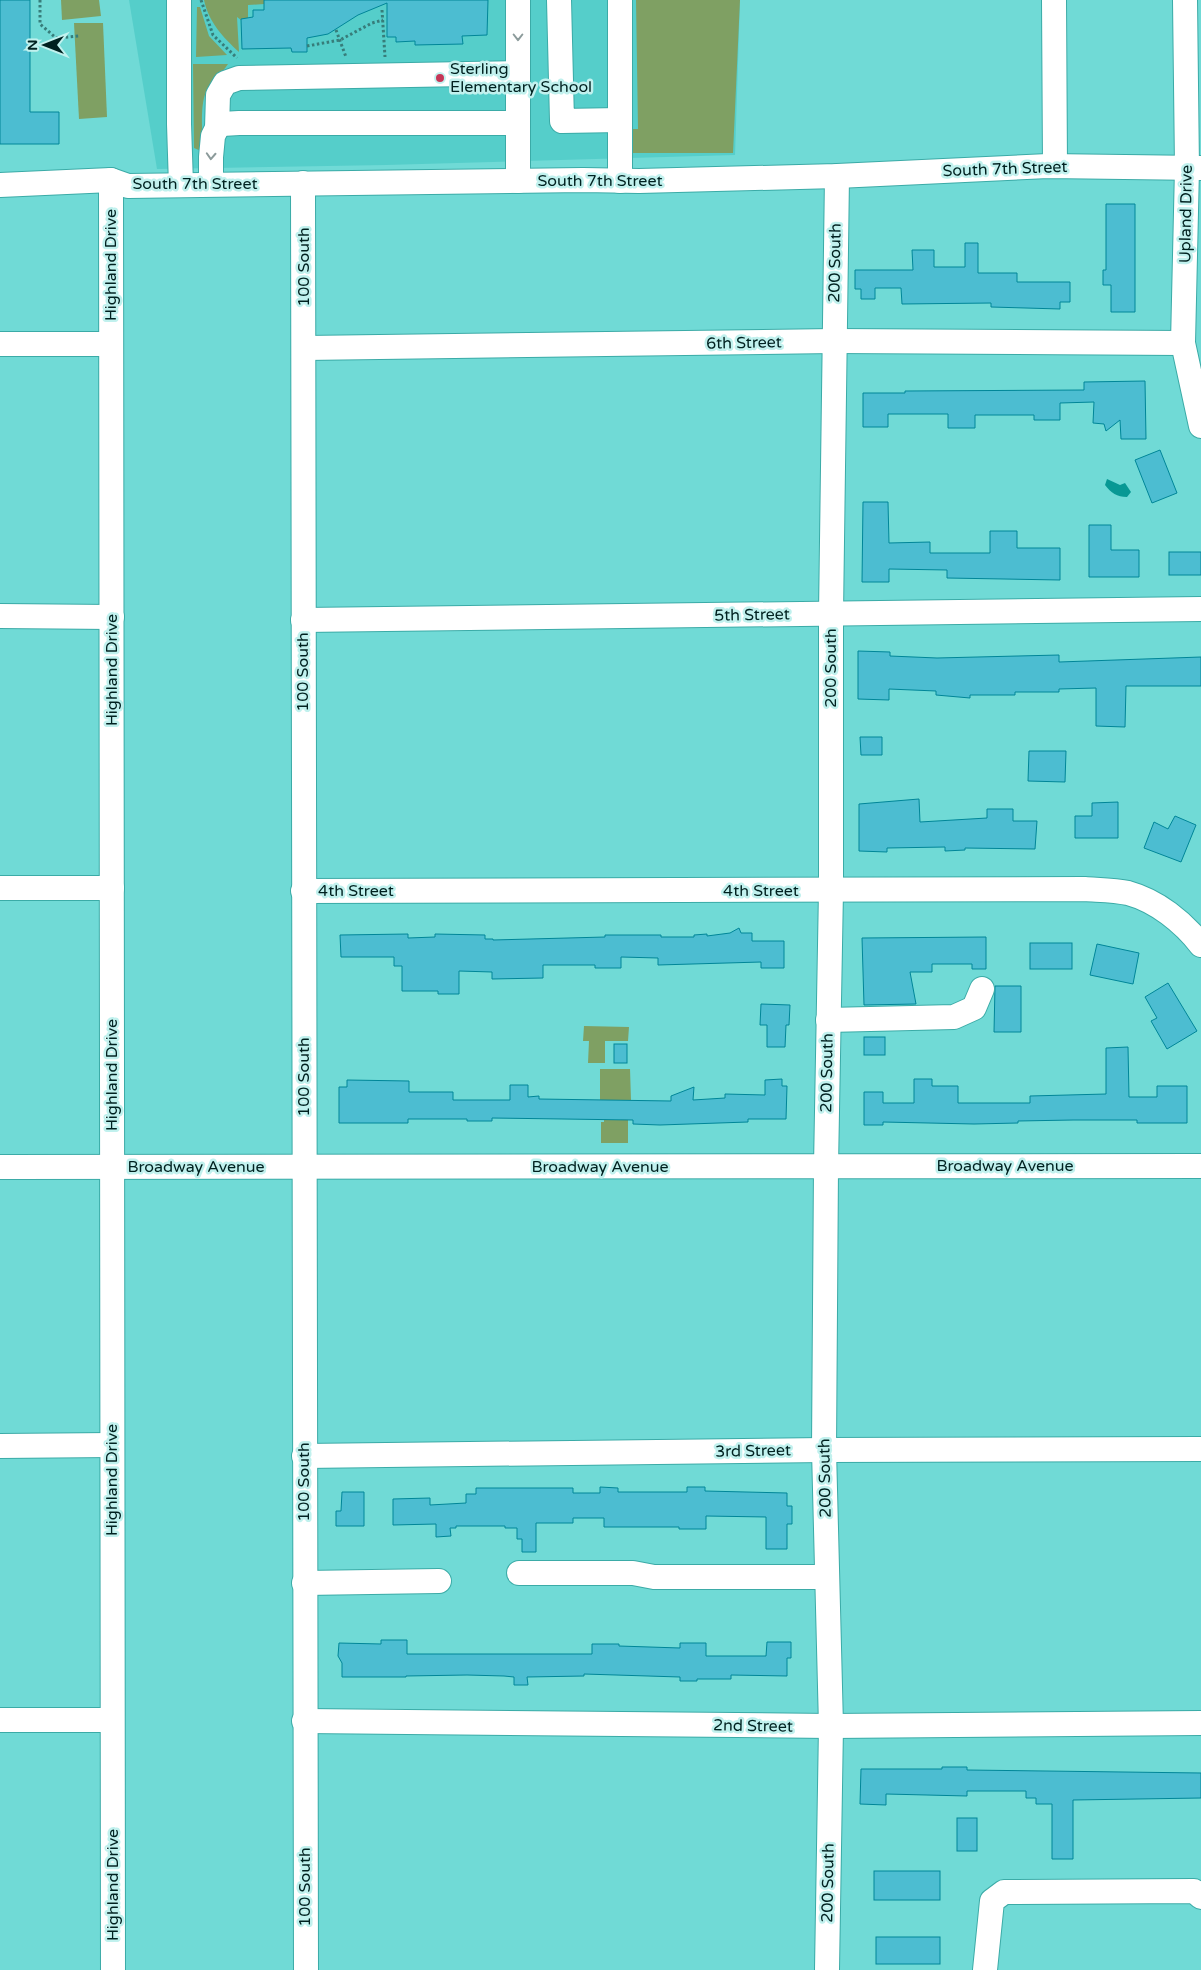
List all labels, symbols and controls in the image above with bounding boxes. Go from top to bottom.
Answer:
north arrow [20,20,70,70]
one-way arrow [513,33,523,41]
text: N [24,39,41,51]
place label: Sterling Elementary School [450,59,592,97]
marker: Sterling Elementary School [434,72,446,84]
one-way arrow [206,152,217,160]
street label: South 7th Street [942,157,1068,181]
street label: Upland Drive [1175,165,1197,263]
street label: South 7th Street [537,171,663,191]
street label: South 7th Street [132,174,258,194]
street label: Highland Drive [101,209,121,321]
street label: 200 South [824,223,846,303]
street label: 100 South [294,227,314,307]
street label: 6th Street [706,332,782,354]
street label: 5th Street [714,604,790,626]
street label: Highland Drive [102,614,122,726]
street label: 200 South [821,628,841,708]
street label: 100 South [293,632,313,712]
street label: 4th Street [318,881,394,901]
street label: 4th Street [723,881,799,901]
street label: Highland Drive [102,1019,122,1131]
street label: 200 South [816,1033,838,1113]
street label: 100 South [294,1037,314,1117]
street label: Broadway Avenue [936,1156,1074,1176]
street label: Broadway Avenue [127,1157,265,1177]
street label: Broadway Avenue [531,1157,669,1177]
street label: Highland Drive [102,1424,122,1536]
street label: 200 South [814,1438,836,1518]
street label: 3rd Street [715,1440,791,1462]
street label: 100 South [294,1442,314,1522]
street label: 2nd Street [713,1715,793,1737]
street label: Highland Drive [103,1829,123,1941]
street label: 200 South [817,1843,839,1923]
street label: 100 South [295,1847,315,1927]

